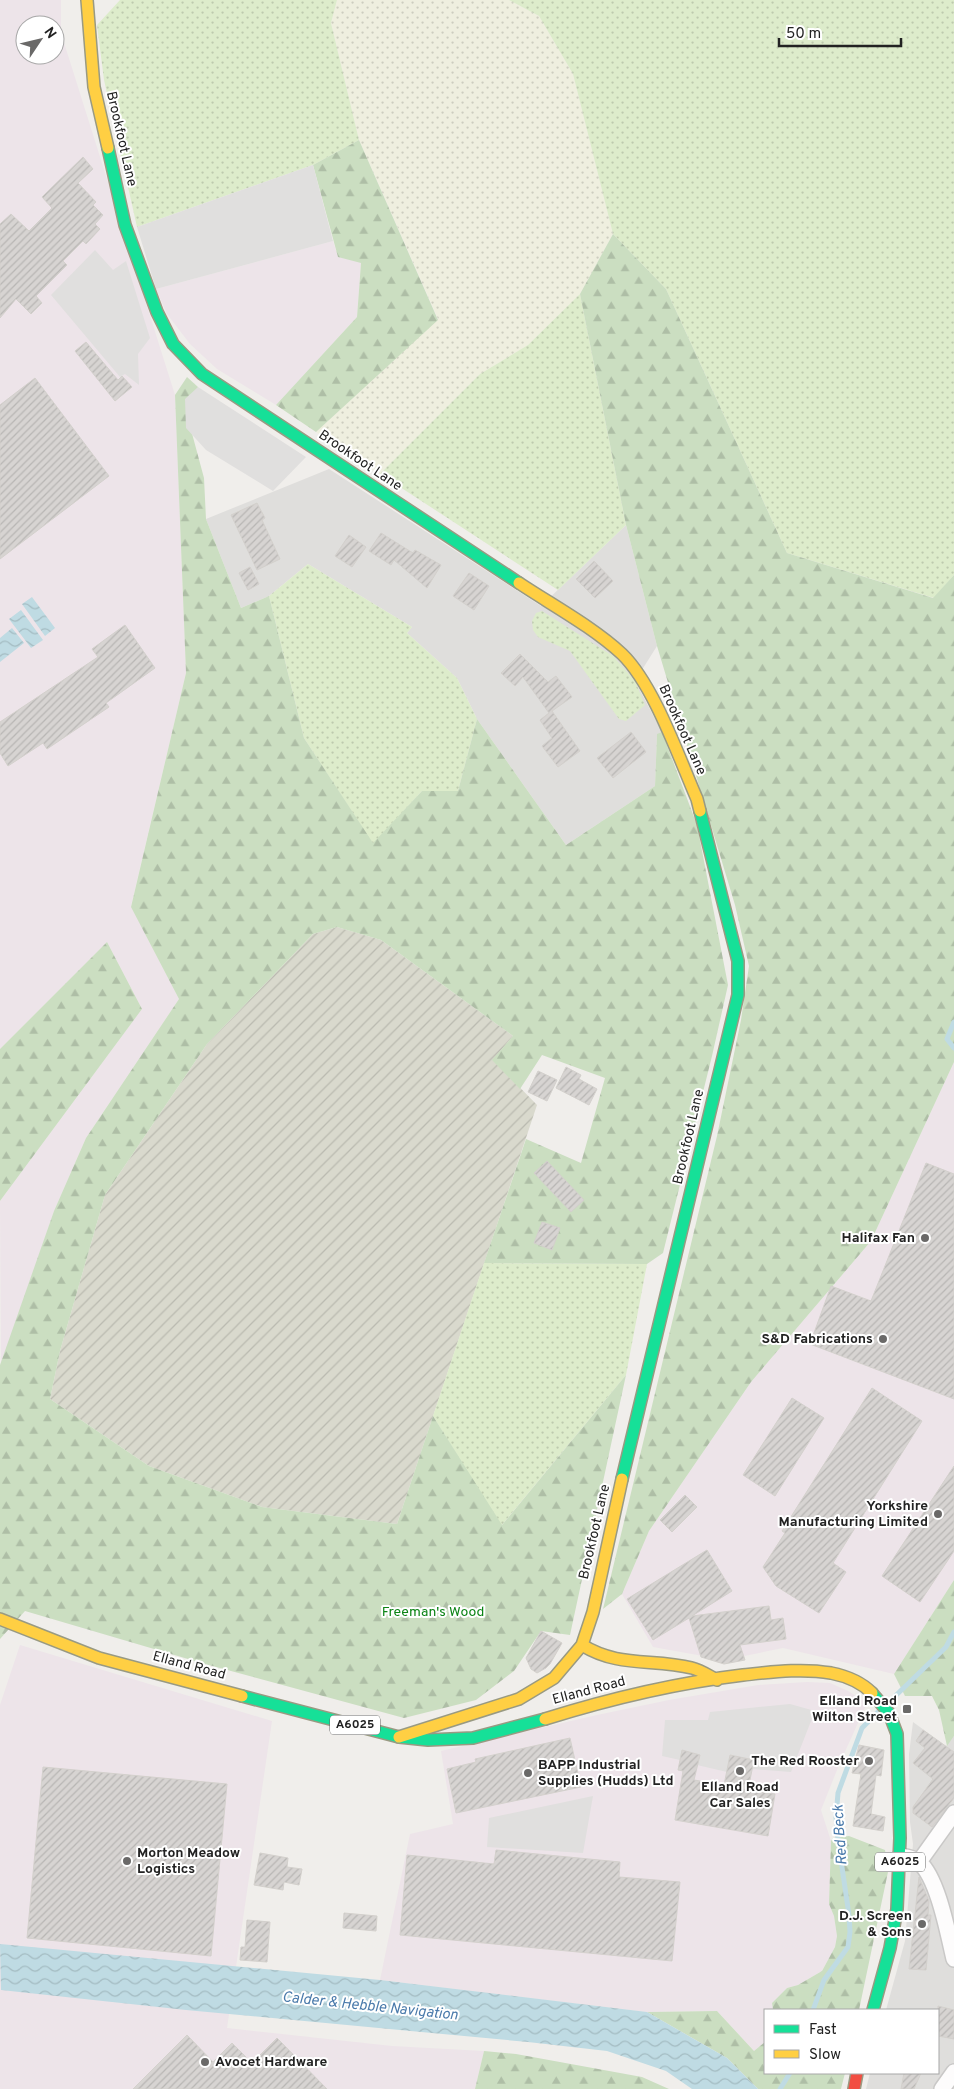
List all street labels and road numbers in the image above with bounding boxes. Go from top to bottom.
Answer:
street label: Brookfoot Lane [102,90,140,188]
street label: Brookfoot Lane [315,427,405,495]
street label: Brookfoot Lane [654,682,710,778]
street label: Brookfoot Lane [670,1088,708,1186]
street label: Brookfoot Lane [576,1483,614,1581]
street label: Elland Road [151,1648,227,1684]
street label: Elland Road [551,1673,627,1709]
road number: A6025 [330,1716,380,1734]
road number: A6025 [875,1852,925,1871]

